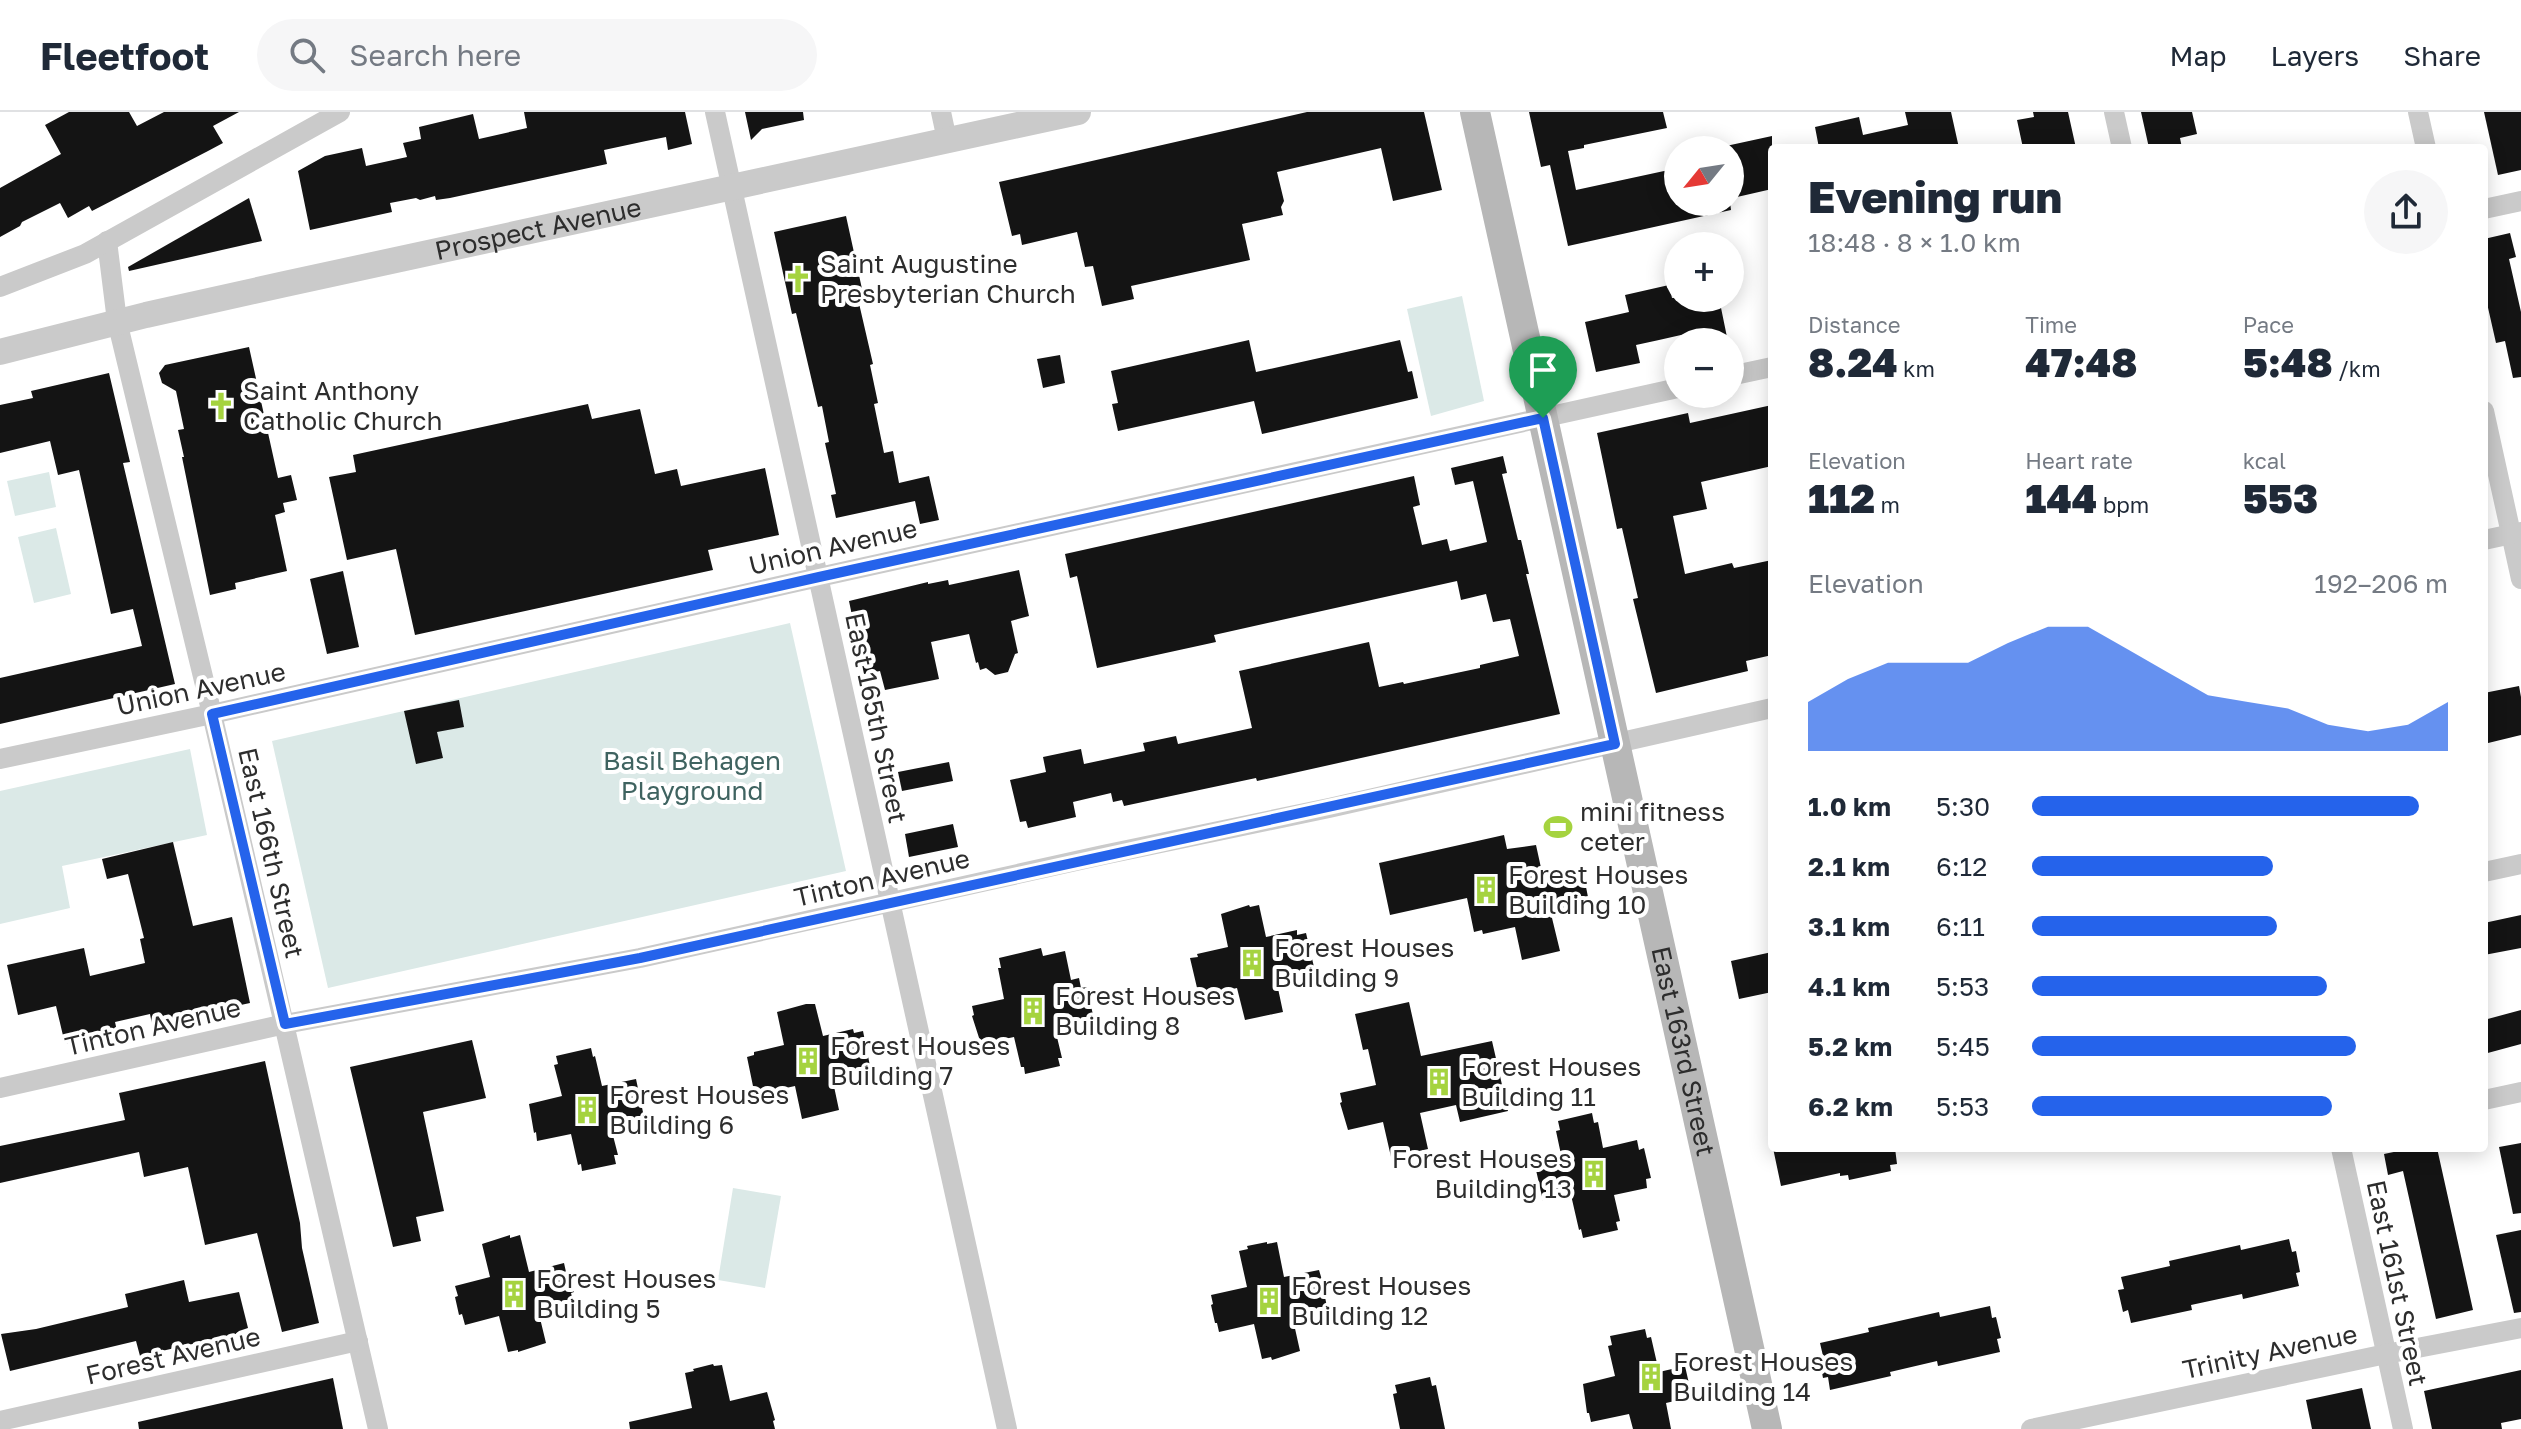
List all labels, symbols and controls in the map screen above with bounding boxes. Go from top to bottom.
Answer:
search box [257,19,817,91]
text: Fleetfoot [40,33,209,78]
icon: search [285,33,329,77]
text: Search here [349,37,521,73]
text: Map [2169,39,2227,72]
text: Layers [2271,39,2359,72]
text: Share [2403,39,2481,72]
north arrow [1664,136,1744,216]
map controls [1664,136,1744,408]
text: Evening run [1808,170,2062,223]
button: share [2364,170,2448,254]
street label: Prospect Avenue [432,191,644,266]
text: 18:48 · 8 × 1.0 km [1808,227,2021,258]
button: + [1664,232,1744,312]
place label: Saint Augustine Presbyterian Church [820,248,1076,309]
church icon: Saint Augustine Presbyterian Church [783,264,813,294]
text: Distance [1808,311,1900,338]
text: Time [2025,311,2077,338]
text: Pace [2243,311,2294,338]
button: − [1664,328,1744,408]
pin [1509,336,1577,418]
text: 8.24 [1808,338,1898,386]
text: 47:48 [2025,338,2137,386]
text: 5:48 [2243,338,2333,386]
icon: arrive [1521,348,1565,392]
text: km [1898,355,1935,382]
text: /km [2333,355,2381,382]
place label: Saint Anthony Catholic Church [243,375,443,436]
church icon: Saint Anthony Catholic Church [206,391,236,421]
text: Elevation [1808,447,1906,474]
text: Heart rate [2025,447,2133,474]
text: kcal [2243,447,2286,474]
text: 112 [1808,474,1875,522]
text: 144 [2025,474,2097,522]
text: 553 [2243,474,2318,522]
text: m [1875,491,1900,518]
text: bpm [2097,491,2149,518]
street label: Union Avenue [746,512,920,581]
text: Elevation [1808,568,1924,599]
text: 192–206 m [2314,568,2448,599]
street label: East 165th Street [839,610,914,826]
street label: Union Avenue [114,655,288,722]
street label: East 166th Street [232,745,311,961]
park label: Basil Behagen Playground [603,745,781,806]
text: 1.0 km [1808,791,1891,822]
text: 5:30 [1936,791,1990,822]
place label: mini fitness ceter [1580,796,1725,857]
sports icon: mini fitness ceter [1543,812,1573,842]
street label: Tinton Avenue [791,842,973,913]
text: 2.1 km [1808,851,1890,882]
text: 6:12 [1936,851,1987,882]
place label: Forest Houses Building 10 [1508,859,1688,920]
building icon: Forest Houses Building 10 [1471,875,1501,905]
text: 3.1 km [1808,911,1890,942]
text: 6:11 [1936,911,1985,942]
place label: Forest Houses Building 9 [1274,932,1454,993]
street label: East 163rd Street [1645,943,1722,1159]
building icon: Forest Houses Building 9 [1237,948,1267,978]
text: 4.1 km [1808,971,1890,1002]
text: 5:53 [1936,971,1989,1002]
place label: Forest Houses Building 8 [1055,980,1235,1041]
street label: Tinton Avenue [62,991,244,1062]
building icon: Forest Houses Building 8 [1018,996,1048,1026]
place label: Forest Houses Building 7 [830,1030,1010,1091]
text: 5.2 km [1808,1031,1892,1062]
text: 5:45 [1936,1031,1990,1062]
building icon: Forest Houses Building 7 [793,1046,823,1076]
place label: Forest Houses Building 11 [1461,1051,1641,1112]
building icon: Forest Houses Building 11 [1424,1067,1454,1097]
place label: Forest Houses Building 6 [609,1079,789,1140]
text: 6.2 km [1808,1091,1893,1122]
text: 5:53 [1936,1091,1989,1122]
building icon: Forest Houses Building 6 [572,1095,602,1125]
place label: Forest Houses Building 13 [1392,1143,1572,1204]
building icon: Forest Houses Building 13 [1579,1159,1609,1189]
street label: East 161st Street [2361,1177,2434,1389]
place label: Forest Houses Building 5 [536,1263,716,1324]
place label: Forest Houses Building 12 [1291,1270,1471,1331]
building icon: Forest Houses Building 5 [499,1279,529,1309]
building icon: Forest Houses Building 12 [1254,1286,1284,1316]
street label: Trinity Avenue [2180,1318,2360,1385]
street label: Forest Avenue [83,1320,263,1391]
place label: Forest Houses Building 14 [1673,1346,1853,1407]
building icon: Forest Houses Building 14 [1636,1362,1666,1392]

